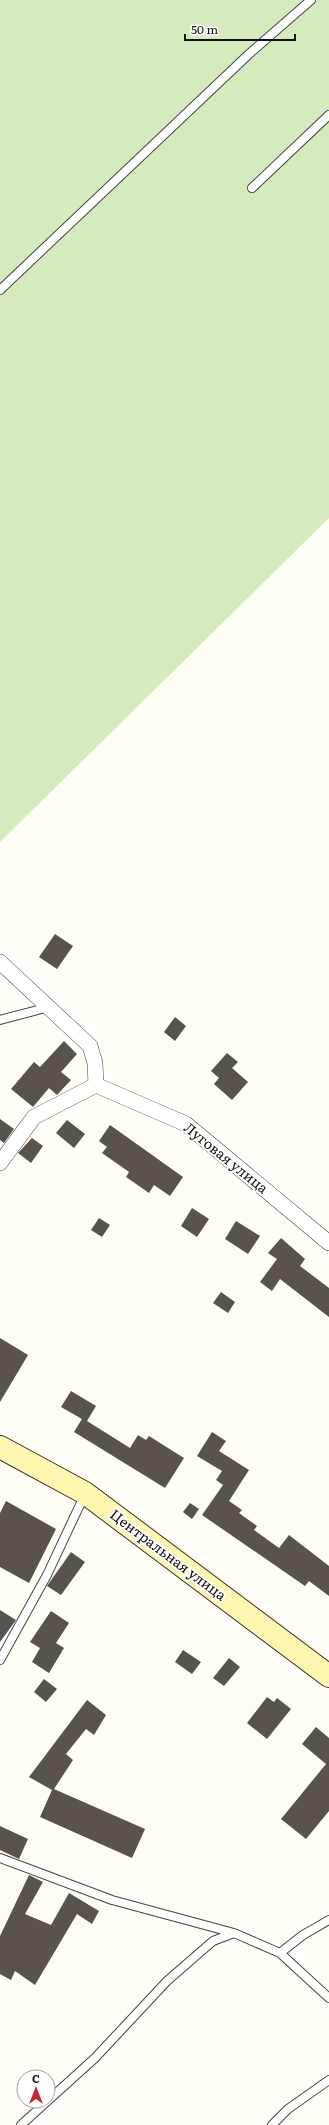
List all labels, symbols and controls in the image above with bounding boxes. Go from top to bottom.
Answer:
scale bar [185,16,295,42]
text: 50 m [191,20,218,38]
street label: Луговая улица [180,1117,273,1198]
street label: Центральная улица [106,1504,231,1605]
north arrow [16,2069,56,2109]
text: С [32,2070,40,2086]

